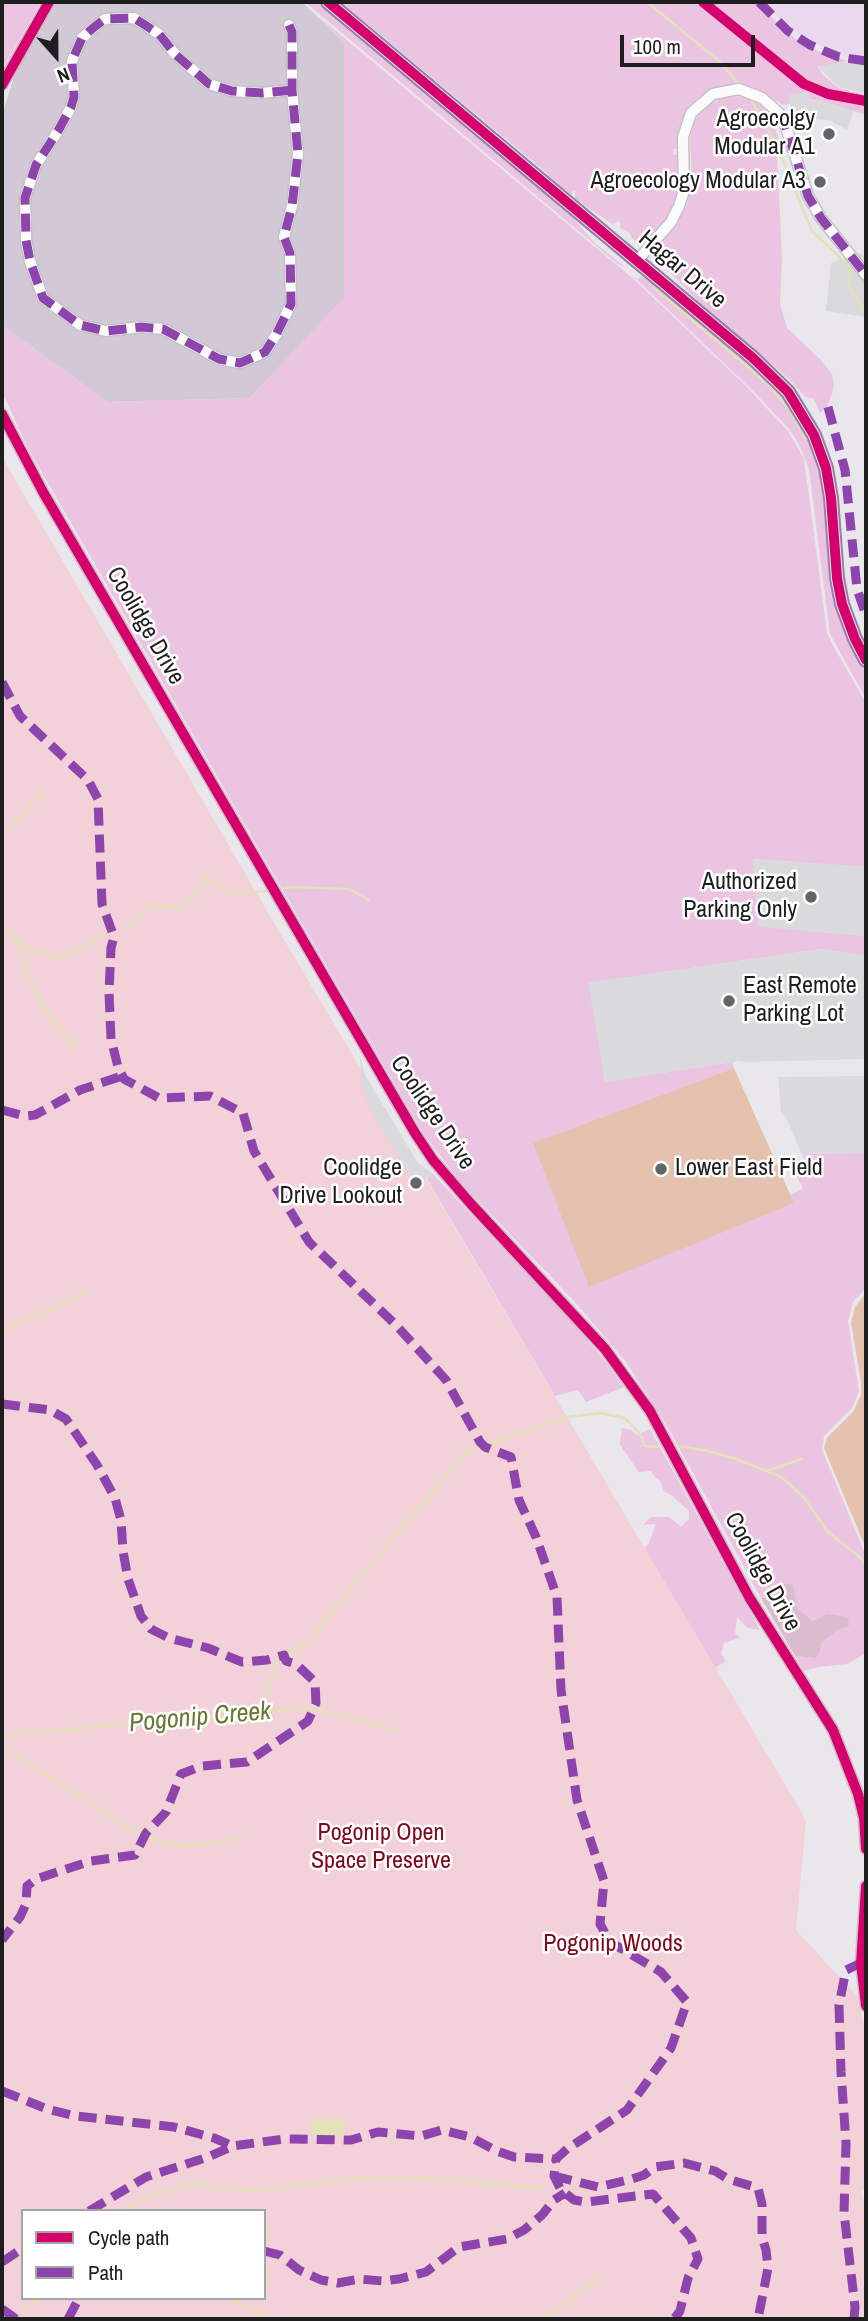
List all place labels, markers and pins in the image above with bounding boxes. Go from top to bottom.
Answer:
place label: Agroecolgy Modular A1 [714,106,815,162]
marker: Agroecolgy Modular A1 [821,126,837,142]
place label: Agroecology Modular A3 [591,168,806,196]
marker: Agroecology Modular A3 [812,174,828,190]
place label: Authorized Parking Only [683,869,797,925]
marker: Authorized Parking Only [803,889,819,905]
place label: East Remote Parking Lot [743,973,857,1029]
marker: East Remote Parking Lot [721,993,737,1009]
place label: Coolidge Drive Lookout [279,1155,402,1211]
place label: Lower East Field [675,1155,823,1183]
marker: Lower East Field [653,1161,669,1177]
marker: Coolidge Drive Lookout [408,1175,424,1191]

